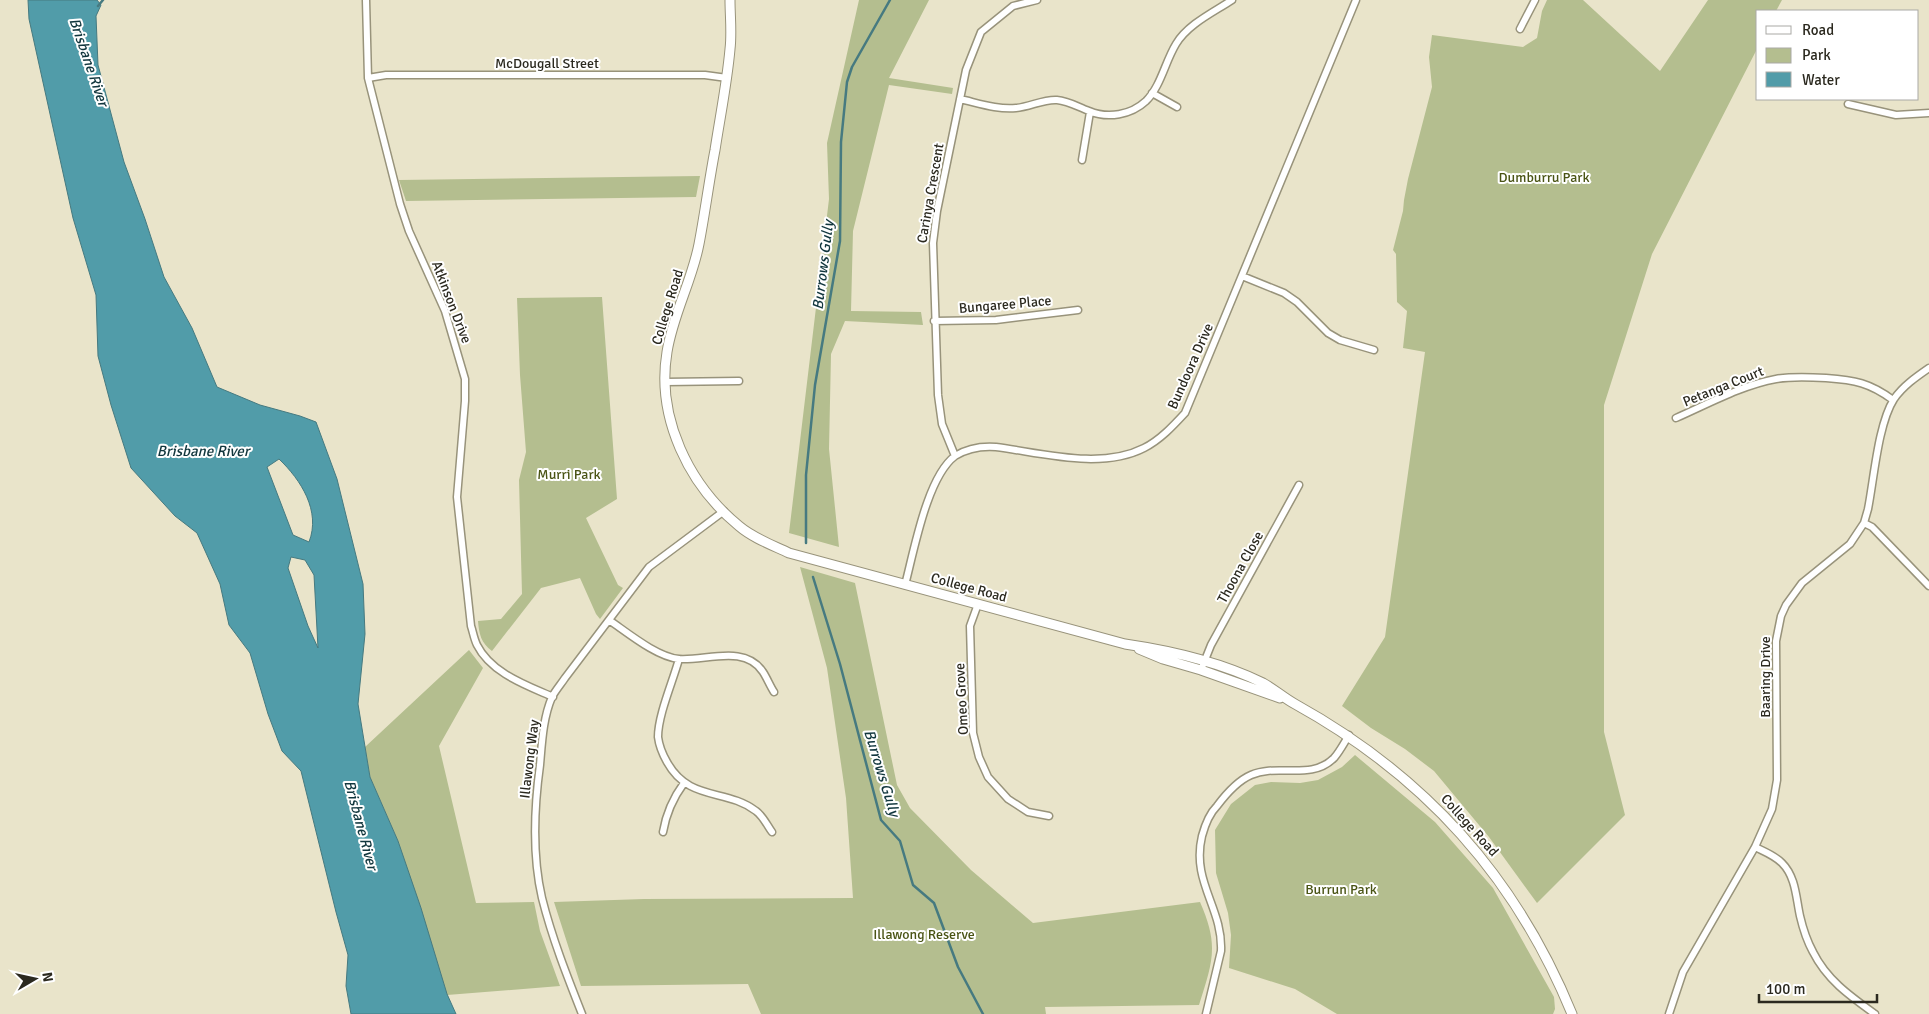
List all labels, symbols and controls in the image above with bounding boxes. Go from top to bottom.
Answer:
legend [1756,10,1919,100]
water label: Brisbane River [65,15,113,111]
text: Road [1802,21,1834,39]
text: Park [1802,46,1831,64]
street label: McDougall Street [495,55,599,72]
text: Water [1802,71,1840,89]
street label: Carinya Crescent [913,142,948,244]
park label: Dumburru Park [1499,169,1589,186]
water label: Burrows Gully [809,217,838,311]
street label: Atkinson Drive [428,259,475,346]
street label: College Road [648,267,687,347]
street label: Bungaree Place [958,292,1052,317]
street label: Bundoora Drive [1164,321,1217,412]
street label: Petanga Court [1680,363,1766,410]
water label: Brisbane River [157,442,252,460]
park label: Murri Park [537,466,601,483]
street label: Thoona Close [1214,528,1267,606]
street label: College Road [929,569,1009,606]
street label: Baaring Drive [1757,636,1774,718]
street label: Omeo Grove [951,663,972,735]
street label: Illawong Way [516,718,543,799]
water label: Burrows Gully [860,727,904,820]
water label: Brisbane River [340,778,382,874]
street label: College Road [1437,791,1502,860]
park label: Burrun Park [1305,881,1377,898]
park label: Illawong Reserve [873,926,975,943]
north arrow [10,954,60,1004]
text: N [38,971,57,983]
scale bar [1759,972,1876,1004]
text: 100 m [1766,980,1806,998]

